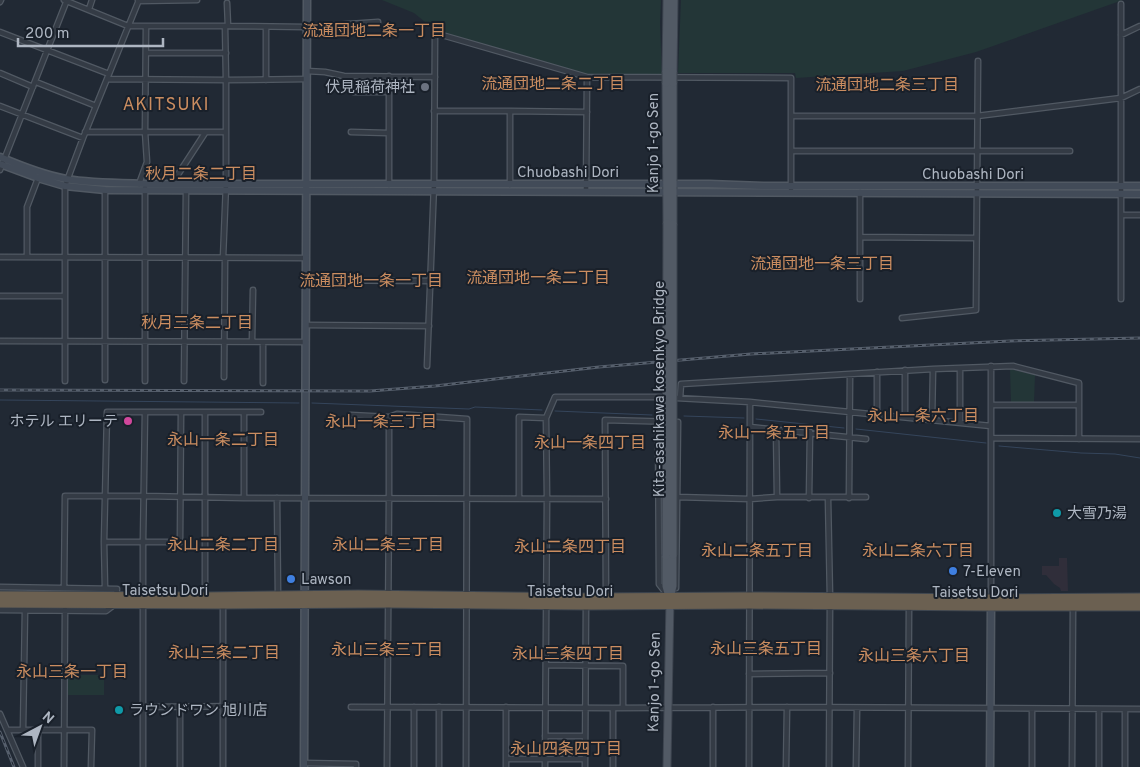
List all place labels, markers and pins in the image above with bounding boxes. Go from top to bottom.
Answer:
place label: 伏見稲荷神社 [325,79,415,98]
marker: 伏見稲荷神社 [419,81,431,93]
place label: ホテル エリーテ [9,413,118,432]
marker: ホテル エリーテ [122,415,134,427]
place label: 大雪乃湯 [1067,505,1127,524]
marker: 大雪乃湯 [1051,507,1063,519]
place label: 7-Eleven [963,563,1021,582]
marker: 7-Eleven [947,565,959,577]
place label: Lawson [301,571,351,590]
marker: Lawson [285,573,297,585]
place label: ラウンドワン 旭川店 [129,702,268,721]
marker: ラウンドワン 旭川店 [113,704,125,716]

